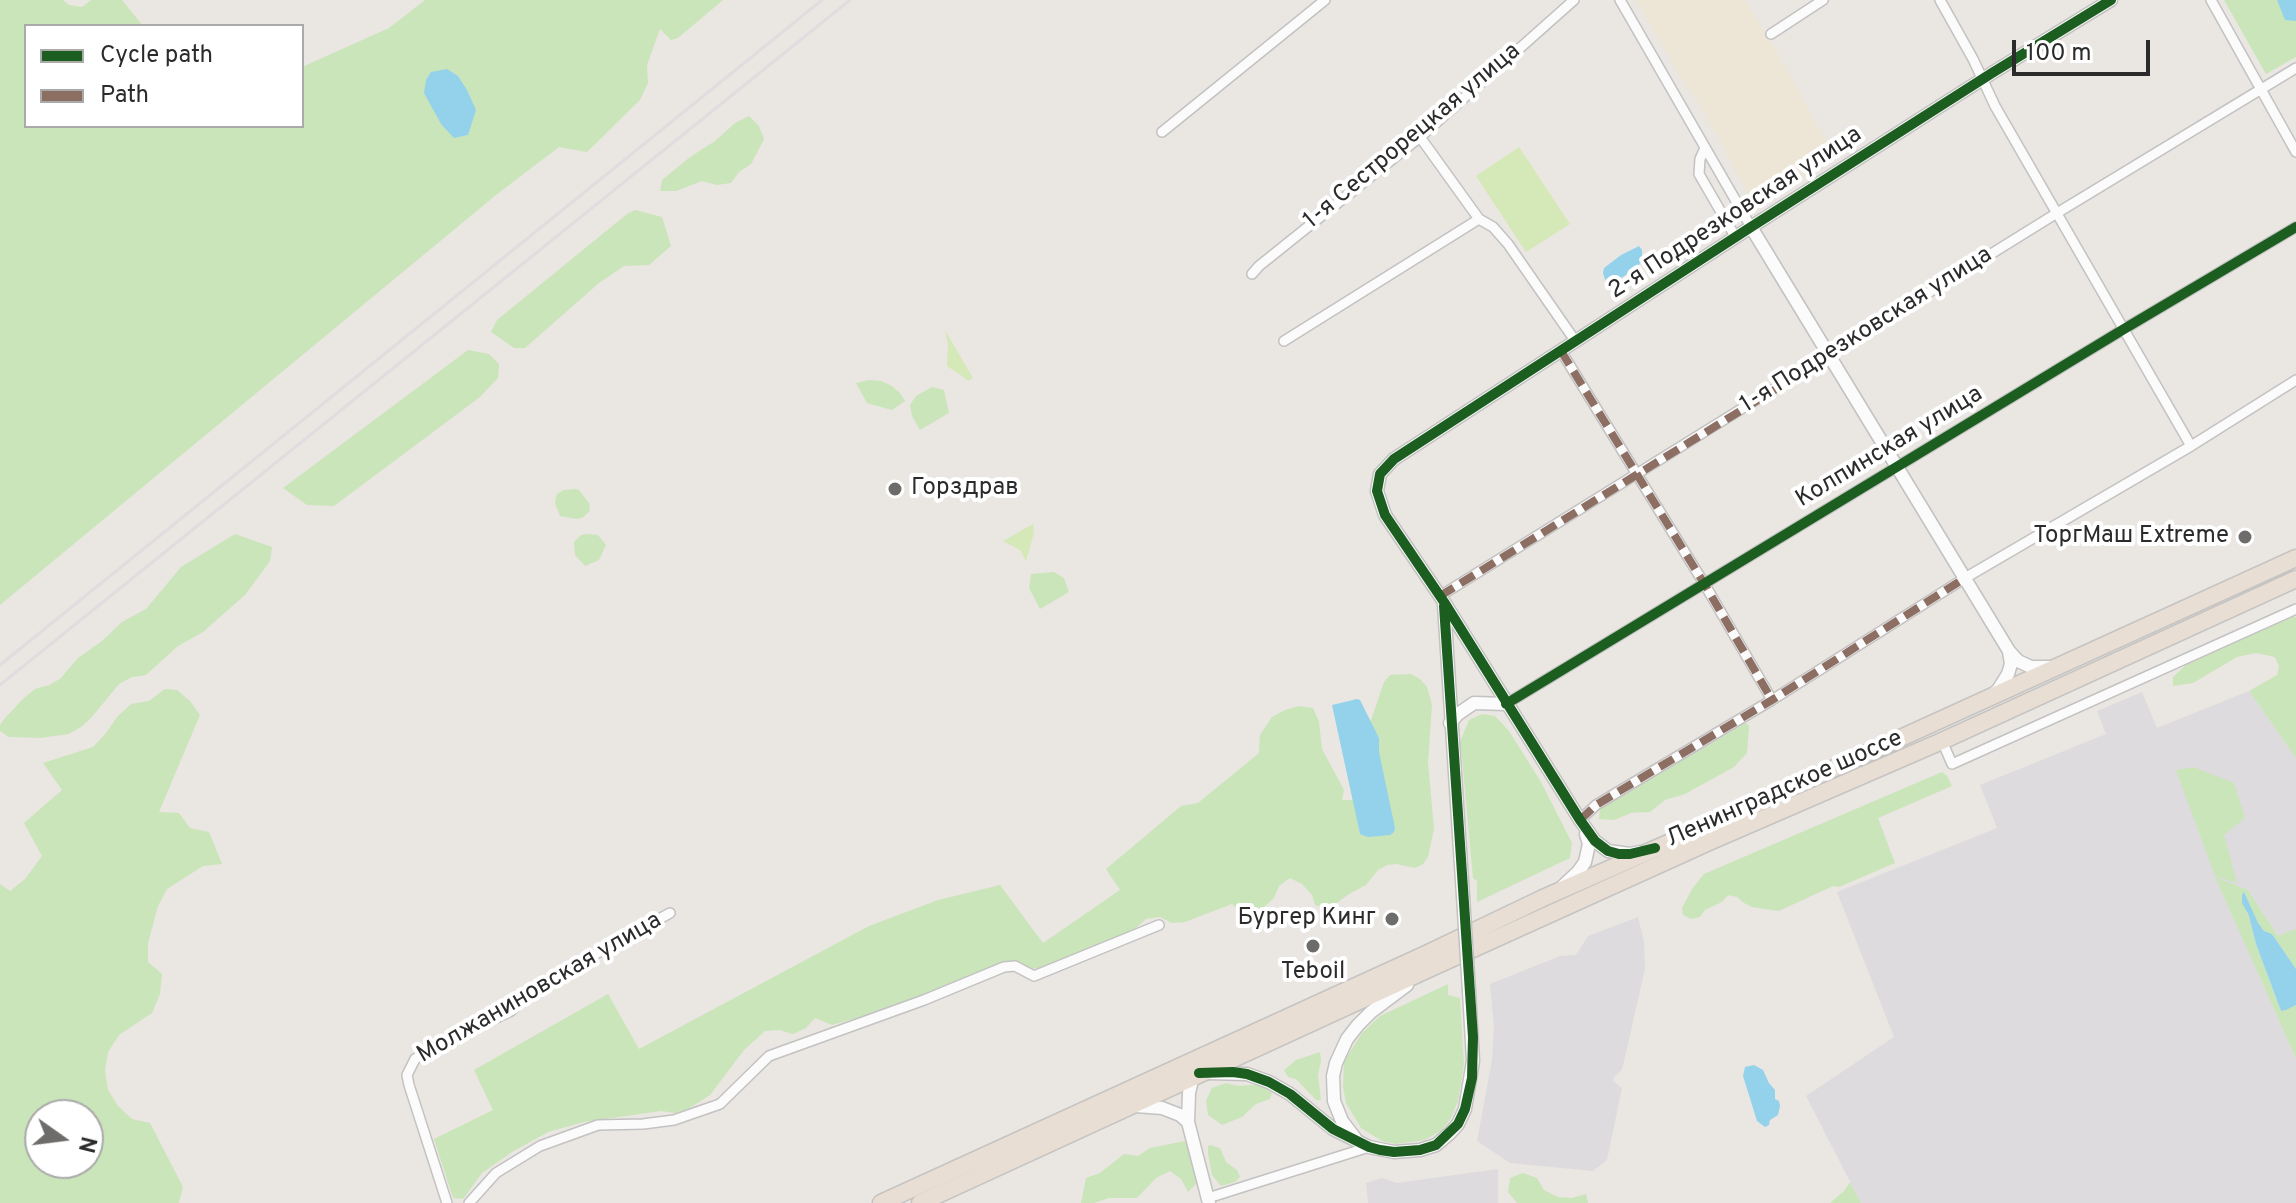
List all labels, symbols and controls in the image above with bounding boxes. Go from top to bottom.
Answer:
legend [24,24,304,128]
scale bar [2016,24,2154,74]
street label: 1-я Сестрорецкая улица [1299,38,1527,236]
text: 100 m [2026,39,2092,69]
text: Cycle path [100,41,213,71]
text: Path [100,81,149,111]
street label: 2-я Подрезковская улица [1604,121,1868,307]
street label: 1-я Подрезковская улица [1736,242,1998,420]
street label: Колпинская улица [1791,381,1989,515]
place label: Горздрав [911,475,1019,503]
marker: Горздрав [886,480,904,498]
place label: ТоргМаш Extreme [2033,523,2229,551]
marker: ТоргМаш Extreme [2236,528,2254,546]
street label: Ленинградское шоссе [1663,725,1907,855]
place label: Бургер Кинг [1237,905,1376,933]
street label: Молжаниновская улица [413,907,667,1071]
marker: Бургер Кинг [1383,910,1401,928]
marker: Teboil [1304,937,1322,955]
place label: Teboil [1281,959,1345,987]
north arrow [24,1099,104,1179]
text: N [71,1134,101,1155]

